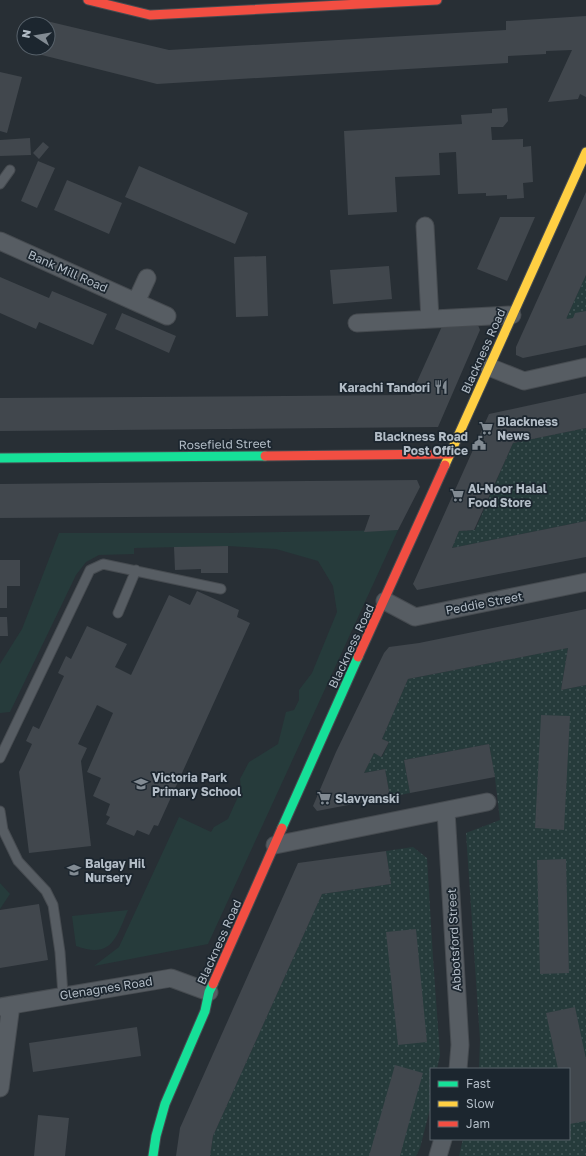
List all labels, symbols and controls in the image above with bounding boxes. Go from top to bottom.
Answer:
north arrow [16,16,56,56]
text: N [19,28,33,39]
street label: Bank Mill Road [26,247,110,295]
street label: Blackness Road [458,306,508,396]
restaurant icon: Karachi Tandori [433,379,449,395]
place label: Karachi Tandori [339,380,430,395]
place label: Blackness News [497,414,558,443]
supermarket icon: Blackness News [478,420,494,436]
place label: Blackness Road Post Office [374,429,468,458]
public building icon: Blackness Road Post Office [471,435,487,451]
street label: Rosefield Street [179,436,272,452]
place label: Al-Noor Halal Food Store [468,481,547,510]
supermarket icon: Al-Noor Halal Food Store [449,487,465,503]
street label: Peddie Street [444,588,524,618]
street label: Blackness Road [325,601,377,691]
place label: Victoria Park Primary School [152,770,241,799]
school or university icon: Victoria Park Primary School [133,776,149,792]
supermarket icon: Slavyanski [316,790,332,806]
place label: Slavyanski [335,791,399,806]
place label: Balgay Hil Nursery [85,856,145,885]
school or university icon: Balgay Hil Nursery [66,862,82,878]
street label: Abbotsford Street [444,888,464,992]
street label: Blackness Road [194,897,244,987]
street label: Glenagnes Road [59,973,153,1003]
legend [430,1068,570,1140]
text: Fast [466,1076,491,1091]
text: Slow [466,1096,494,1111]
text: Jam [466,1116,490,1131]

